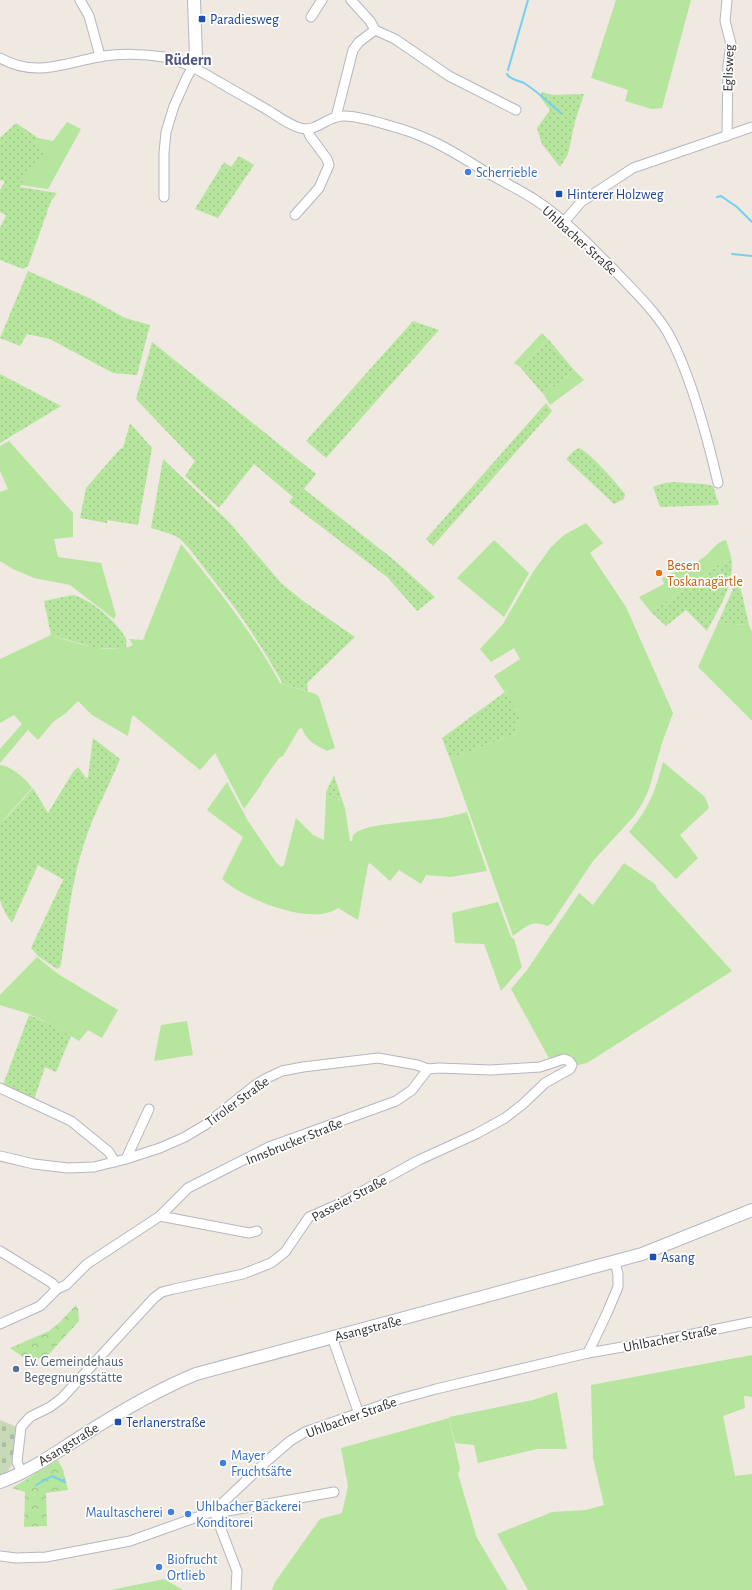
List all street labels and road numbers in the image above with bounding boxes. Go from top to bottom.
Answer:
street label: Eglisweg [721,44,737,92]
street label: Uhlbacher Straße [539,204,619,278]
street label: Tiroler Straße [203,1074,272,1129]
street label: Innsbrucker Straße [244,1116,345,1168]
street label: Passeier Straße [310,1173,389,1225]
street label: Asangstraße [333,1314,403,1344]
street label: Uhlbacher Straße [622,1323,718,1355]
street label: Uhlbacher Straße [304,1395,398,1441]
street label: Asangstraße [36,1421,101,1469]

